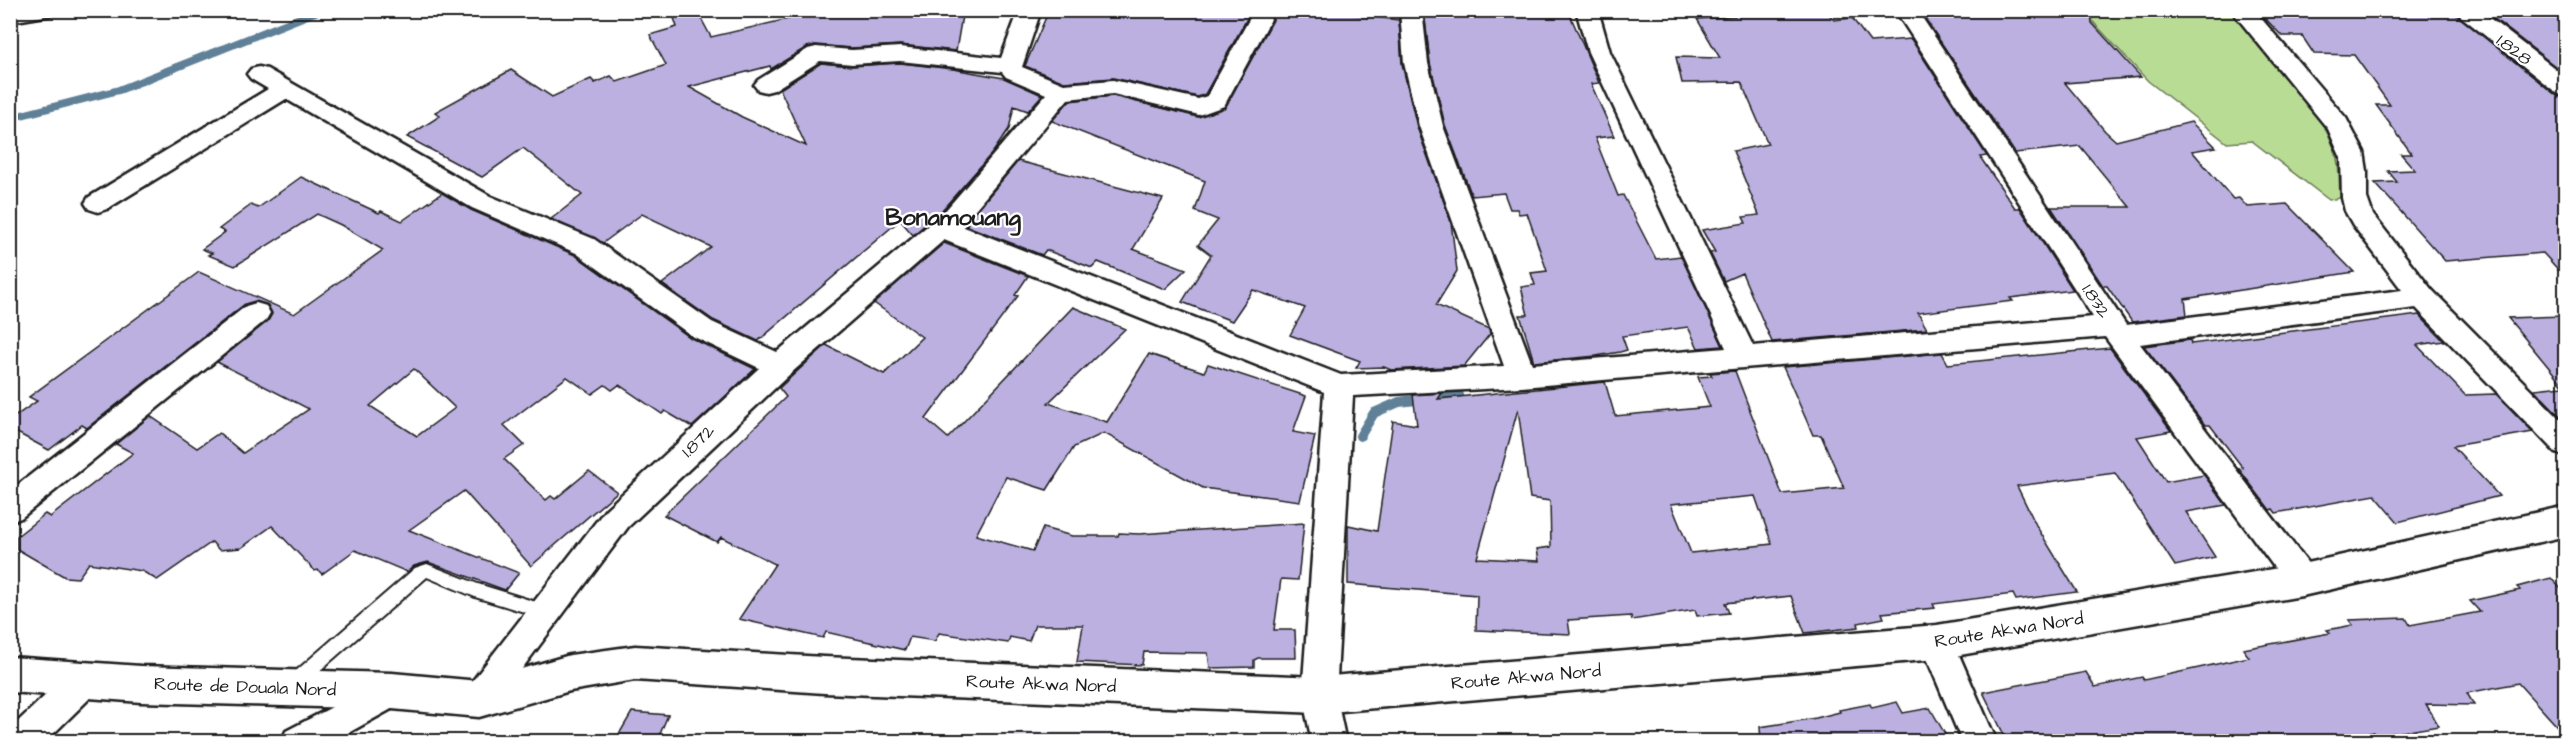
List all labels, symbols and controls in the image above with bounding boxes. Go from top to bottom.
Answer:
street label: 1.828 [2491,28,2537,72]
district label: Bonamouang [885,201,1021,236]
street label: 1.832 [2076,279,2117,323]
street label: 1.872 [676,418,721,463]
street label: Route Akwa Nord [1933,606,2085,654]
street label: Route Akwa Nord [1450,658,1602,696]
street label: Route Akwa Nord [965,669,1117,699]
street label: Route de Douala Nord [153,671,337,703]

